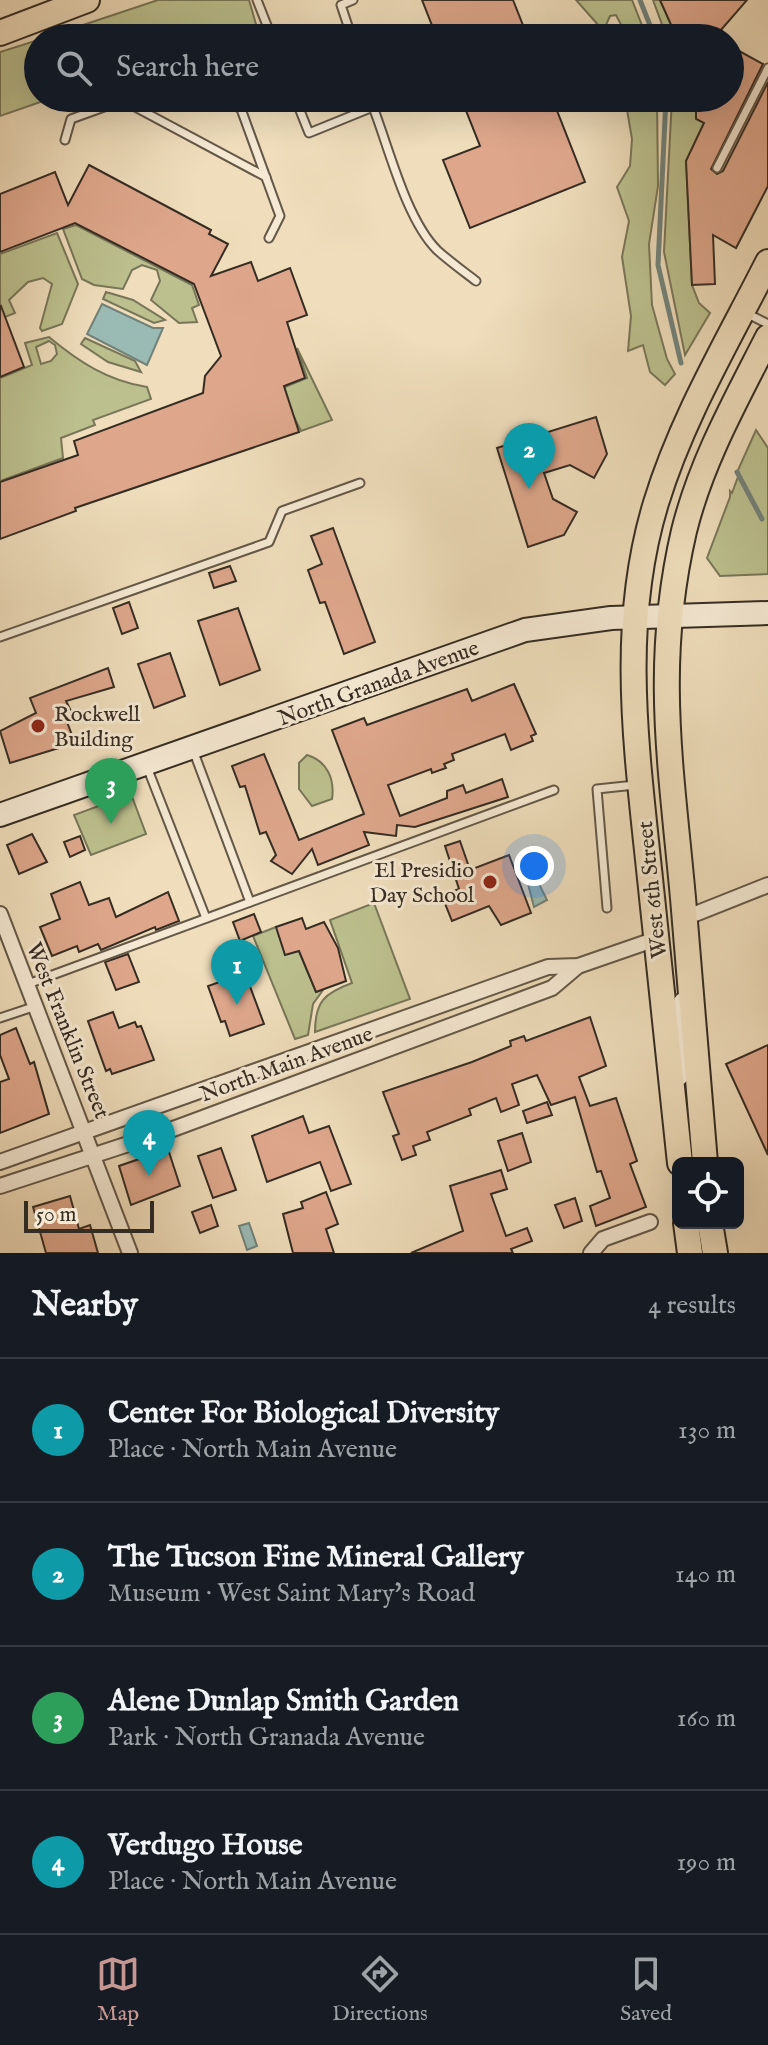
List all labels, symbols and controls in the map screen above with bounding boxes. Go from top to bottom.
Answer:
search box [24,24,744,112]
icon: search [52,46,96,90]
text: Search here [116,49,259,87]
pin: 2 [503,423,555,489]
street label: North Granada Avenue [274,634,483,733]
place label: Rockwell Building [54,701,140,754]
marker: Rockwell Building [29,717,47,735]
pin: 3 [85,758,137,824]
street label: West 6th Street [632,819,674,960]
your location [514,846,554,886]
place label: El Presidio Day School [369,857,474,910]
marker: El Presidio Day School [481,873,499,891]
street label: West Franklin Street [19,938,115,1124]
pin: 1 [211,939,263,1005]
street label: North Main Avenue [196,1021,377,1109]
pin: 4 [123,1110,175,1176]
map controls [672,1157,744,1229]
button: locate [672,1157,744,1229]
scale bar [24,1197,154,1233]
text: 50 m [36,1201,77,1229]
text: Nearby [32,1284,138,1327]
text: 4 results [648,1289,736,1322]
text: Center For Biological Diversity [108,1395,499,1433]
text: 1 [53,1414,63,1447]
text: 130 m [678,1414,736,1447]
text: Place · North Main Avenue [108,1433,397,1466]
text: The Tucson Fine Mineral Gallery [108,1539,524,1577]
text: 2 [52,1558,64,1591]
text: 140 m [675,1558,736,1591]
text: Museum · West Saint Mary's Road [108,1577,475,1610]
text: Alene Dunlap Smith Garden [108,1683,459,1721]
text: 3 [53,1702,63,1735]
text: 160 m [677,1702,736,1735]
text: Park · North Granada Avenue [108,1721,425,1754]
text: Verdugo House [108,1827,303,1865]
text: 4 [52,1846,64,1879]
text: 190 m [676,1846,736,1879]
text: Place · North Main Avenue [108,1865,397,1898]
tab: Map [96,1952,140,2028]
tab: Directions [332,1952,428,2028]
tab: Saved [620,1952,672,2028]

